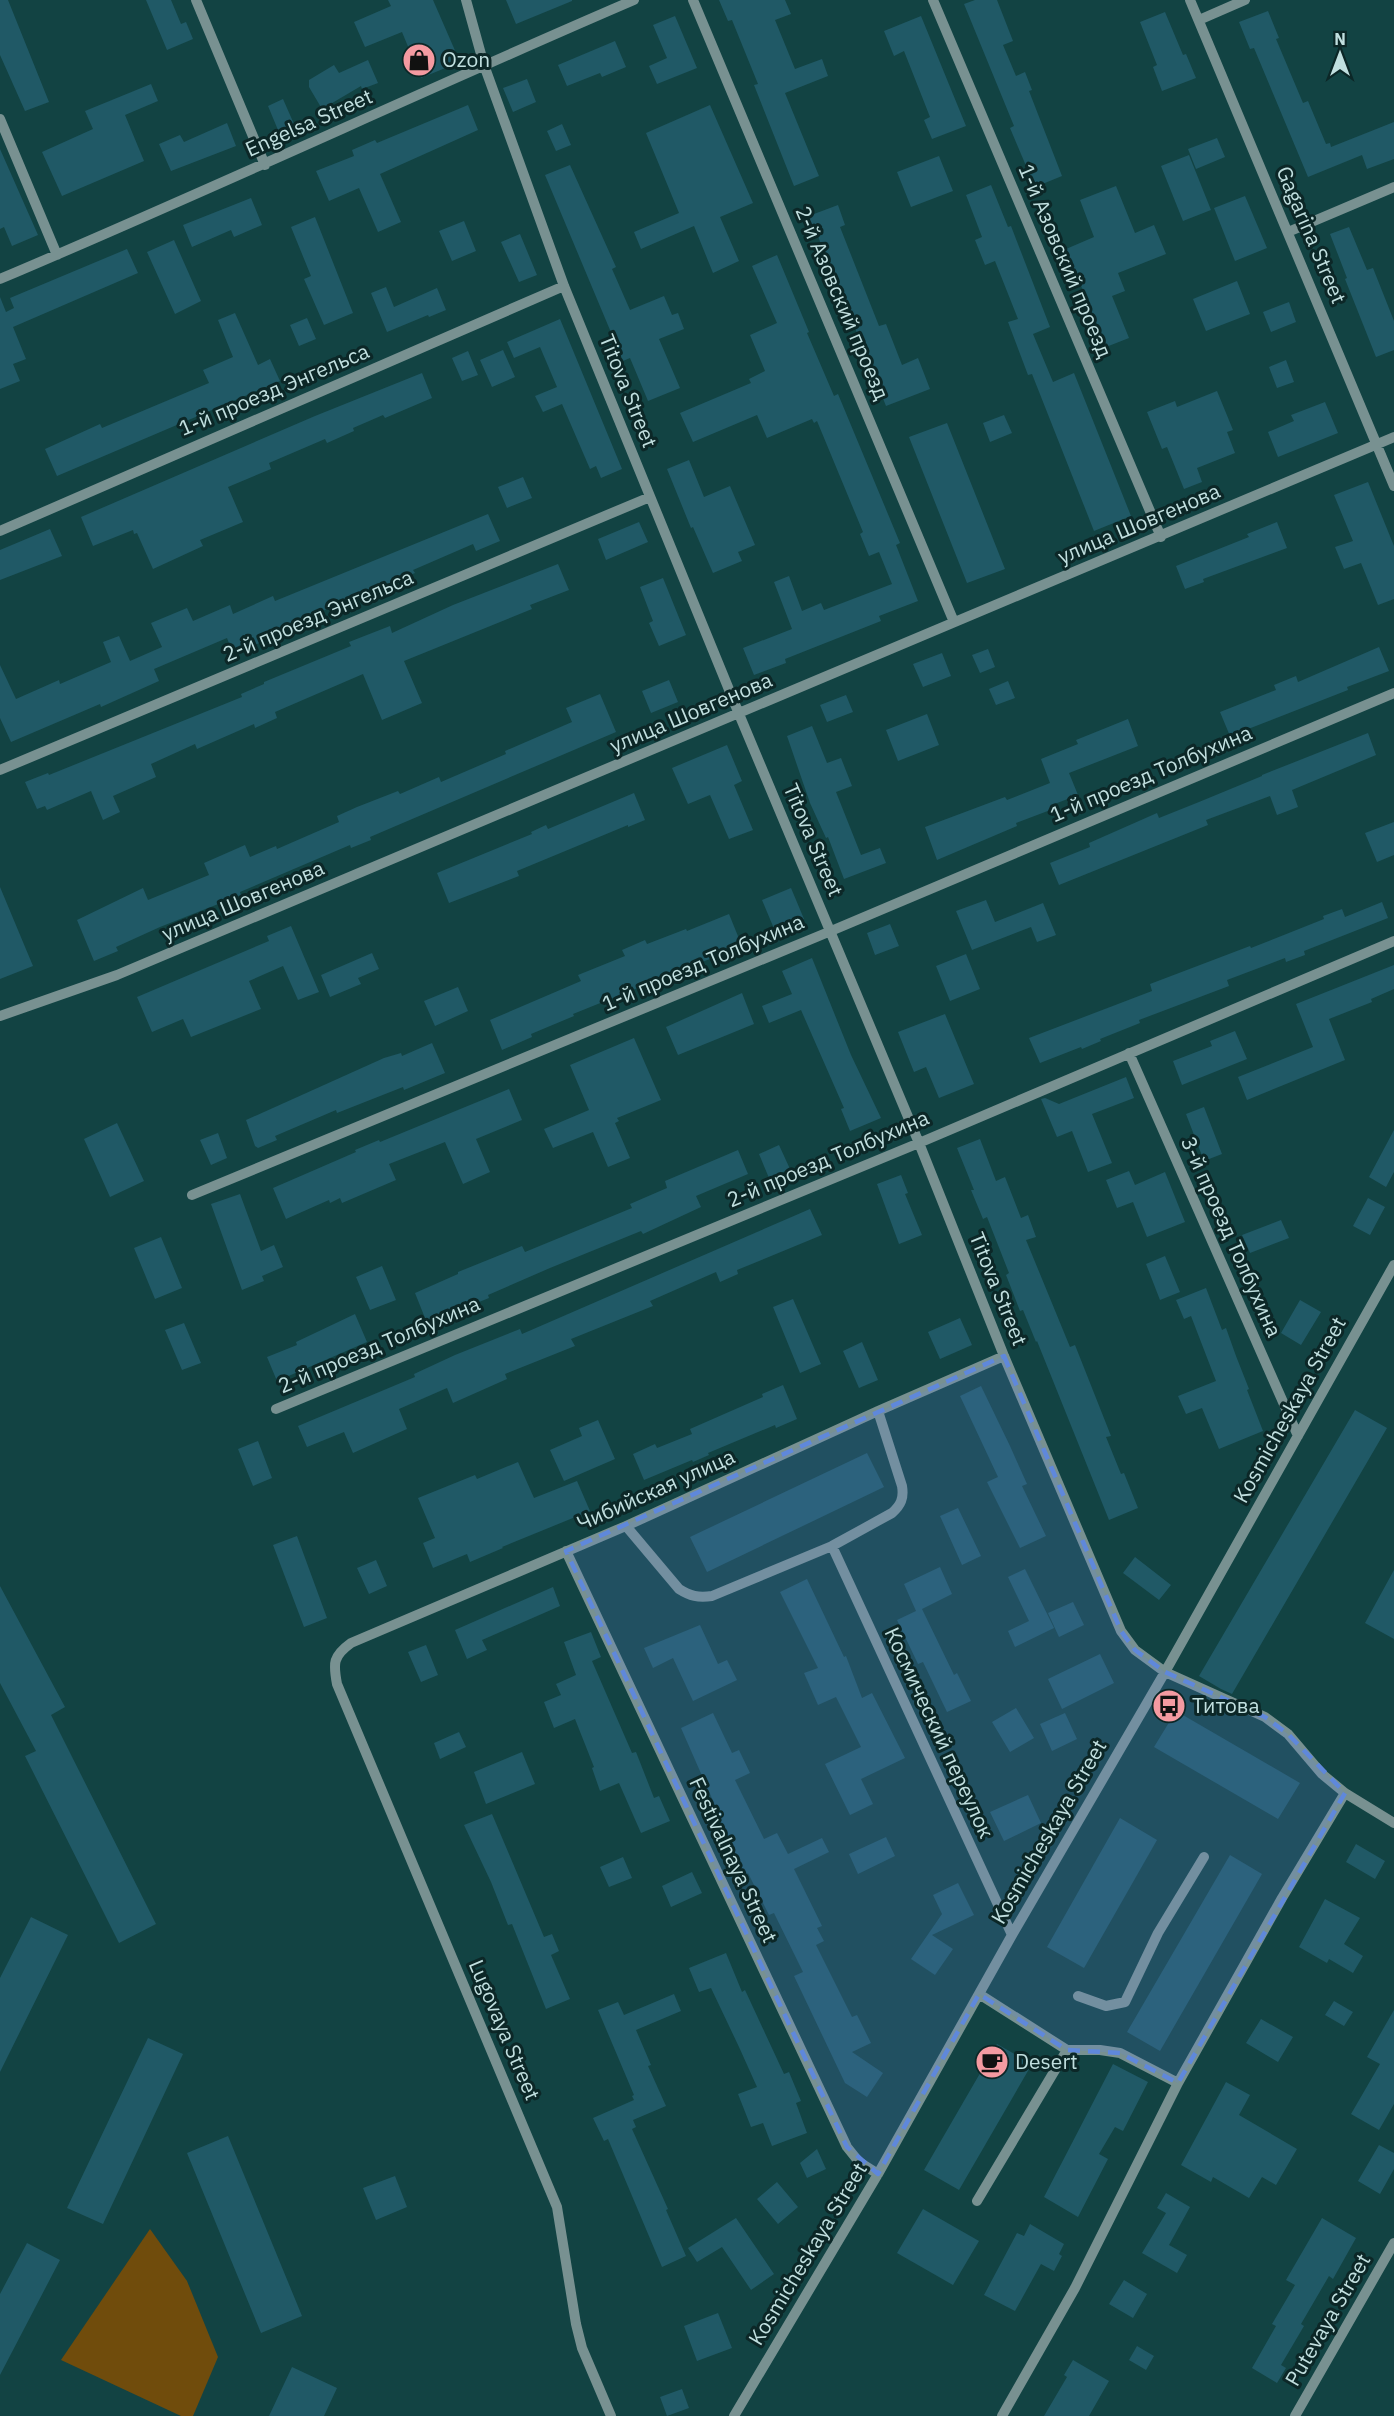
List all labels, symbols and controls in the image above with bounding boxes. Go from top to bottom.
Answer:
north arrow [1310,24,1370,84]
text: N [1334,29,1346,49]
shop icon: Ozon [401,42,437,78]
place label: Ozon [442,45,490,73]
street label: Engelsa Street [241,82,377,163]
street label: 1-й Азовский проезд [1012,159,1119,362]
street label: Gagarina Street [1270,162,1353,308]
street label: 2-й Азовский проезд [789,201,896,404]
street label: Titova Street [593,330,664,452]
street label: 1-й проезд Энгельса [174,336,373,442]
street label: улица Шовгенова [1053,476,1224,570]
street label: 2-й проезд Энгельса [218,562,417,668]
street label: улица Шовгенова [605,665,776,759]
street label: 1-й проезд Толбухина [1045,718,1256,828]
street label: Titova Street [778,779,850,900]
street label: улица Шовгенова [157,853,328,947]
street label: 1-й проезд Толбухина [597,907,808,1017]
street label: 2-й проезд Толбухина [722,1103,933,1213]
street label: 3-й проезд Толбухина [1175,1132,1289,1341]
street label: Titova Street [963,1228,1034,1350]
street label: 2-й проезд Толбухина [273,1289,484,1399]
street label: Kosmicheskaya Street [1226,1311,1352,1508]
street label: Чибийская улица [572,1442,739,1536]
street label: Космический переулок [879,1623,1001,1843]
bus stop icon: Титова [1151,1688,1187,1724]
place label: Титова [1192,1691,1260,1719]
street label: Kosmicheskaya Street [984,1734,1112,1929]
street label: Festivalnaya Street [683,1772,785,1947]
street label: Lugovaya Street [463,1955,547,2104]
cafe icon: Desert [974,2044,1010,2080]
place label: Desert [1015,2047,1078,2075]
street label: Kosmicheskaya Street [741,2157,873,2350]
street label: Putevaya Street [1278,2248,1376,2391]

